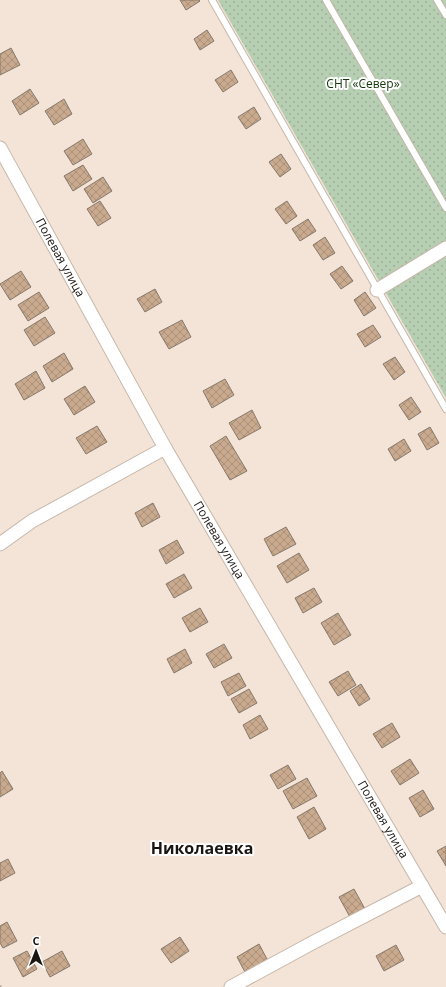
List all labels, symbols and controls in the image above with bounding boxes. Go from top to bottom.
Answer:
park label: СНТ «Север» [326,75,400,92]
street label: Полевая улица [32,215,89,300]
street label: Полевая улица [190,498,249,582]
street label: Полевая улица [354,777,413,861]
district label: Николаевка [151,837,253,859]
north arrow [16,931,56,971]
text: С [32,933,40,948]

